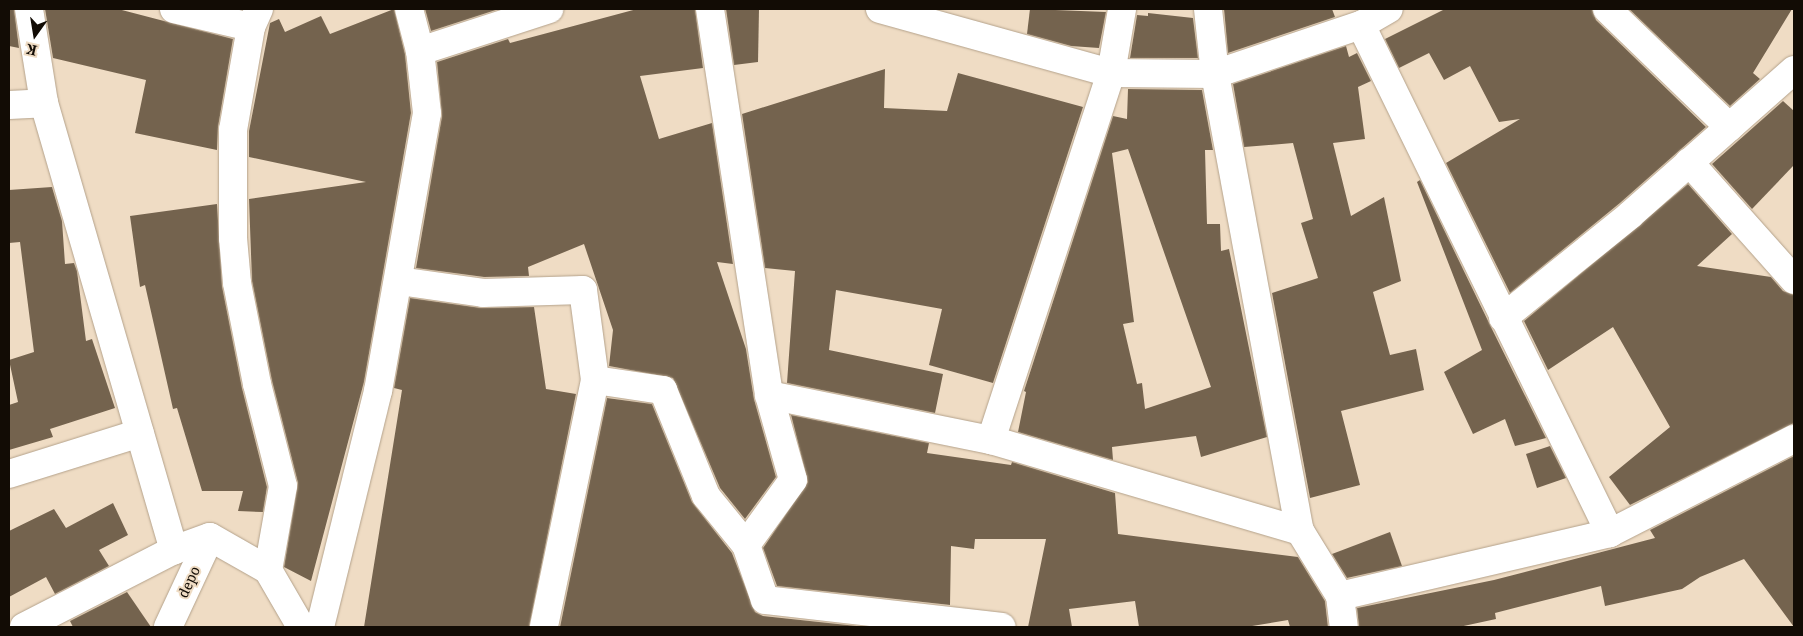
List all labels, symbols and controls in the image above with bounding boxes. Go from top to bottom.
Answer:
north arrow [10,10,60,60]
text: K [24,40,39,61]
street label: depo [174,564,204,600]

